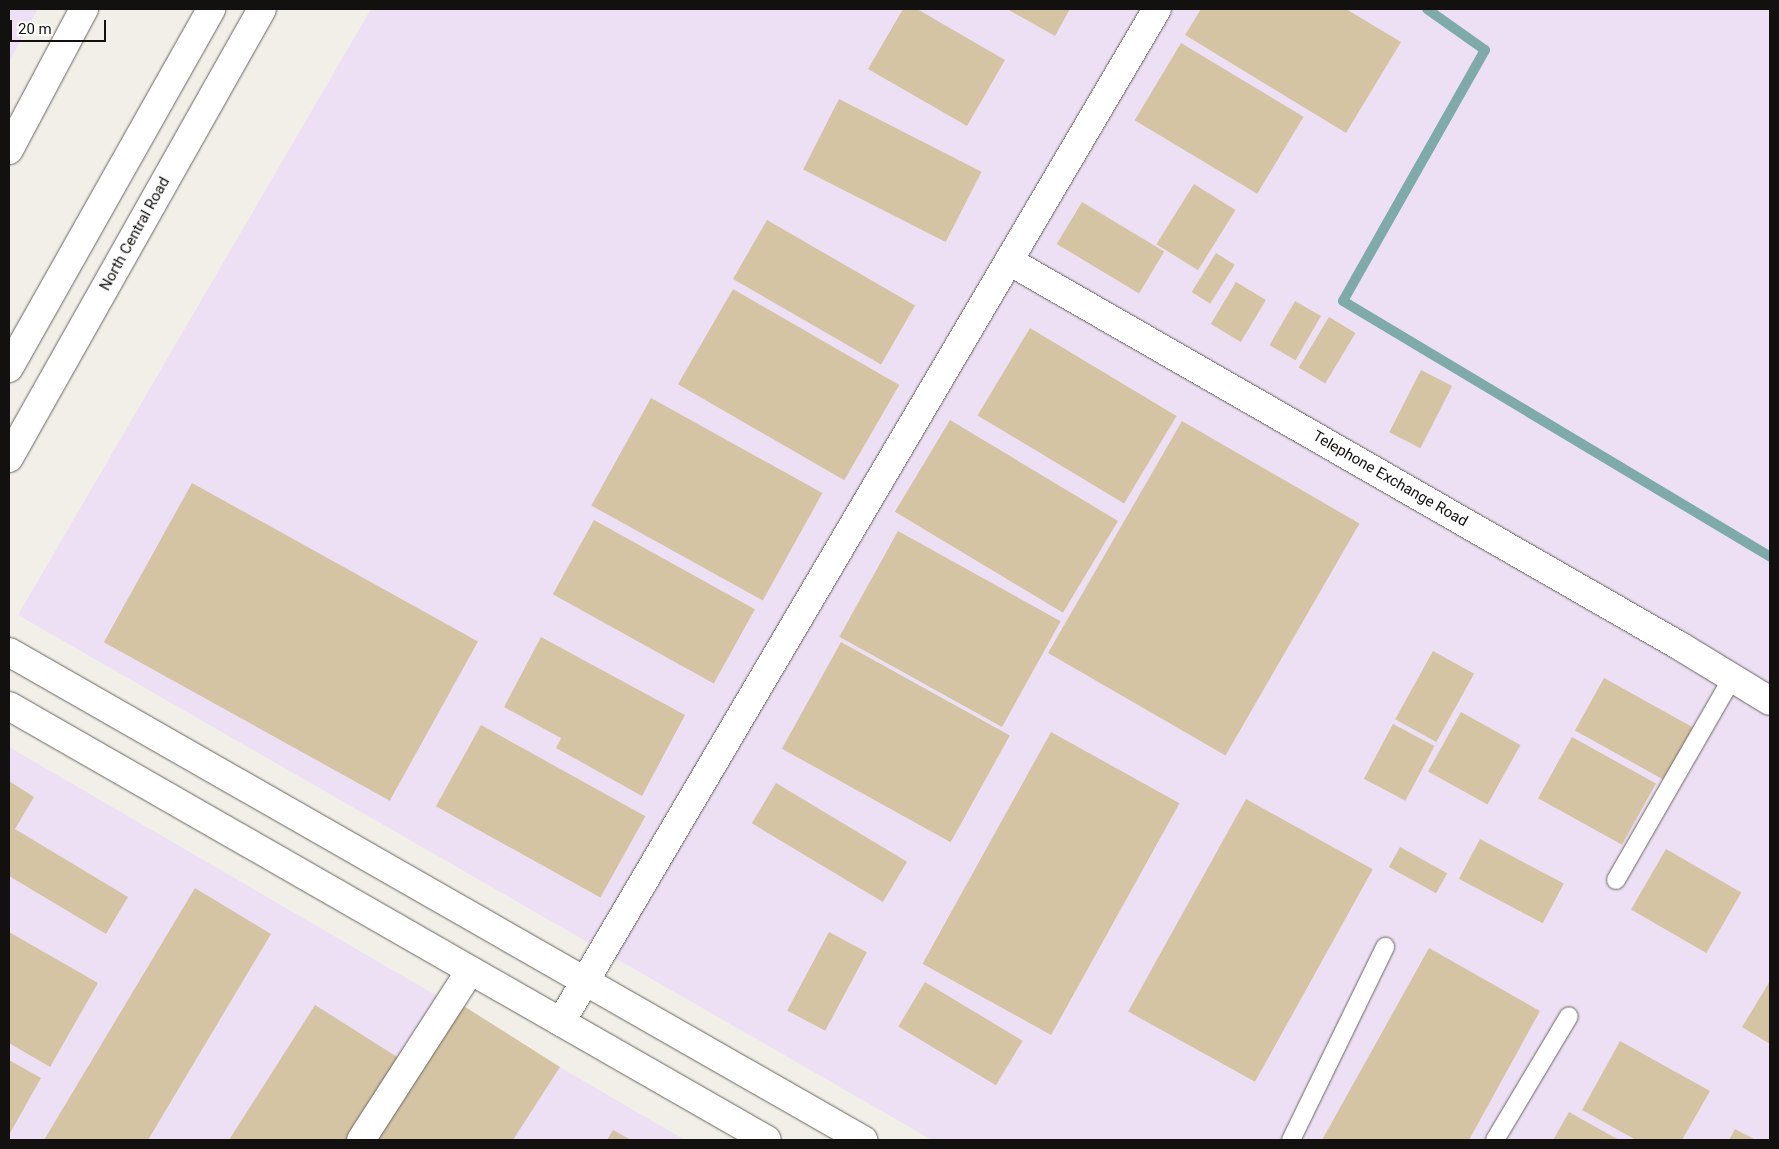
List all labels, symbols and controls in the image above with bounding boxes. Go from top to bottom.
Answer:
scale bar [12,10,109,42]
text: 20 m [18,20,52,38]
street label: North Central Road [96,174,174,294]
street label: Telephone Exchange Road [1309,427,1471,531]

